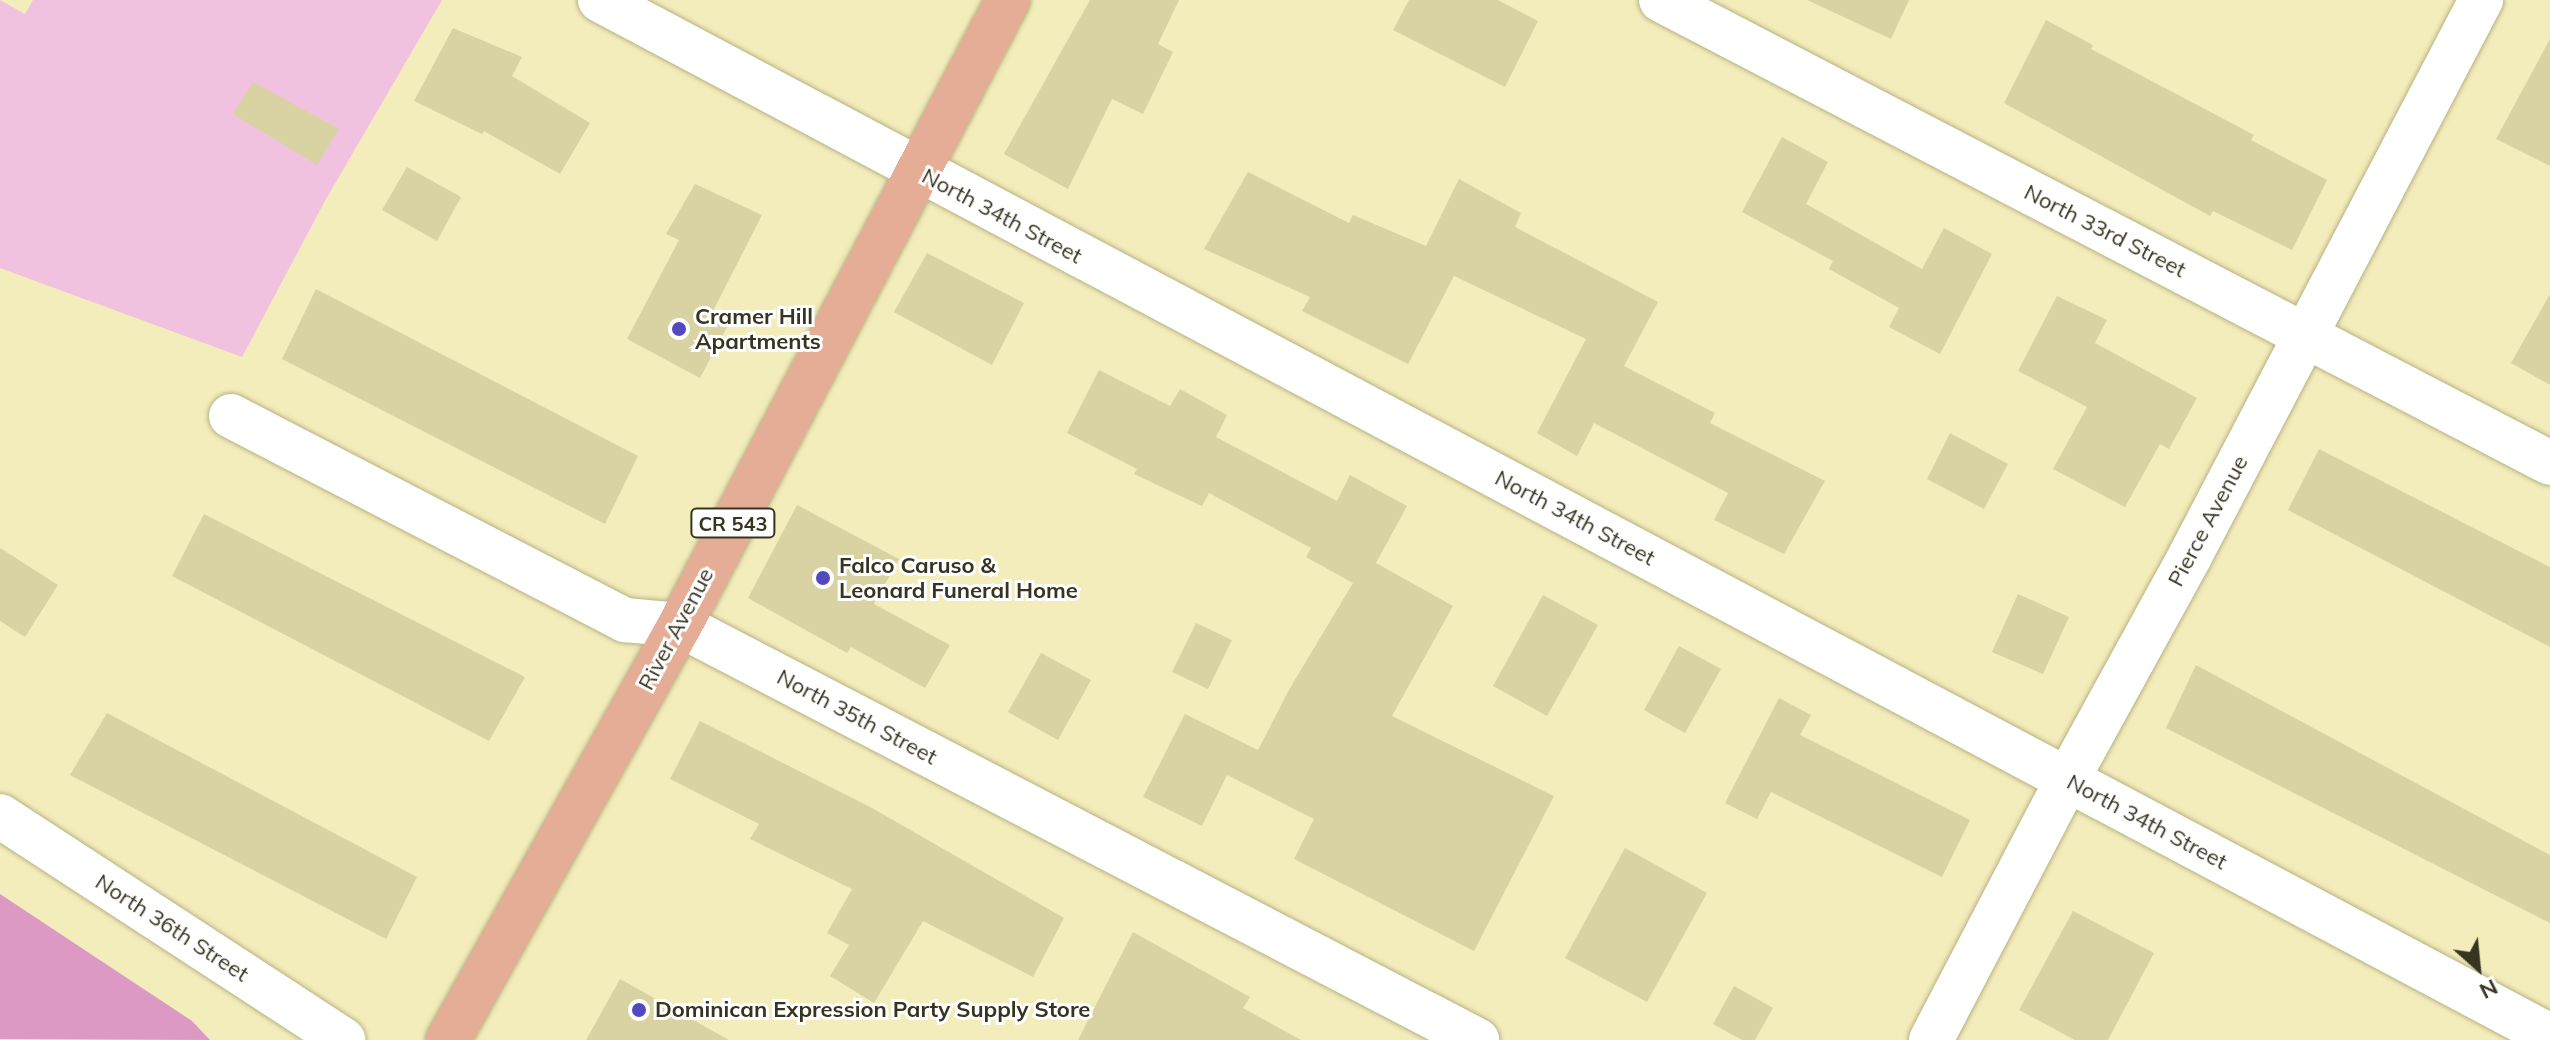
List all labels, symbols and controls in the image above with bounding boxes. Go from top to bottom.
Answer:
street label: North 34th Street [917,163,1087,269]
street label: North 33rd Street [2020,179,2190,283]
place label: Cramer Hill Apartments [695,303,821,354]
marker: Cramer Hill Apartments [670,320,688,338]
street label: Pierce Avenue [2162,451,2254,591]
street label: North 34th Street [1490,465,1660,571]
road number: CR 543 [689,507,777,539]
place label: Falco Caruso & Leonard Funeral Home [839,552,1078,604]
street label: River Avenue [633,564,719,694]
marker: Falco Caruso & Leonard Funeral Home [814,569,832,587]
street label: North 35th Street [772,664,942,770]
street label: North 34th Street [2062,769,2232,875]
street label: North 36th Street [90,869,254,987]
north arrow [2438,928,2518,1008]
text: N [2475,973,2503,1006]
place label: Dominican Expression Party Supply Store [655,997,1090,1023]
marker: Dominican Expression Party Supply Store [630,1001,648,1019]

